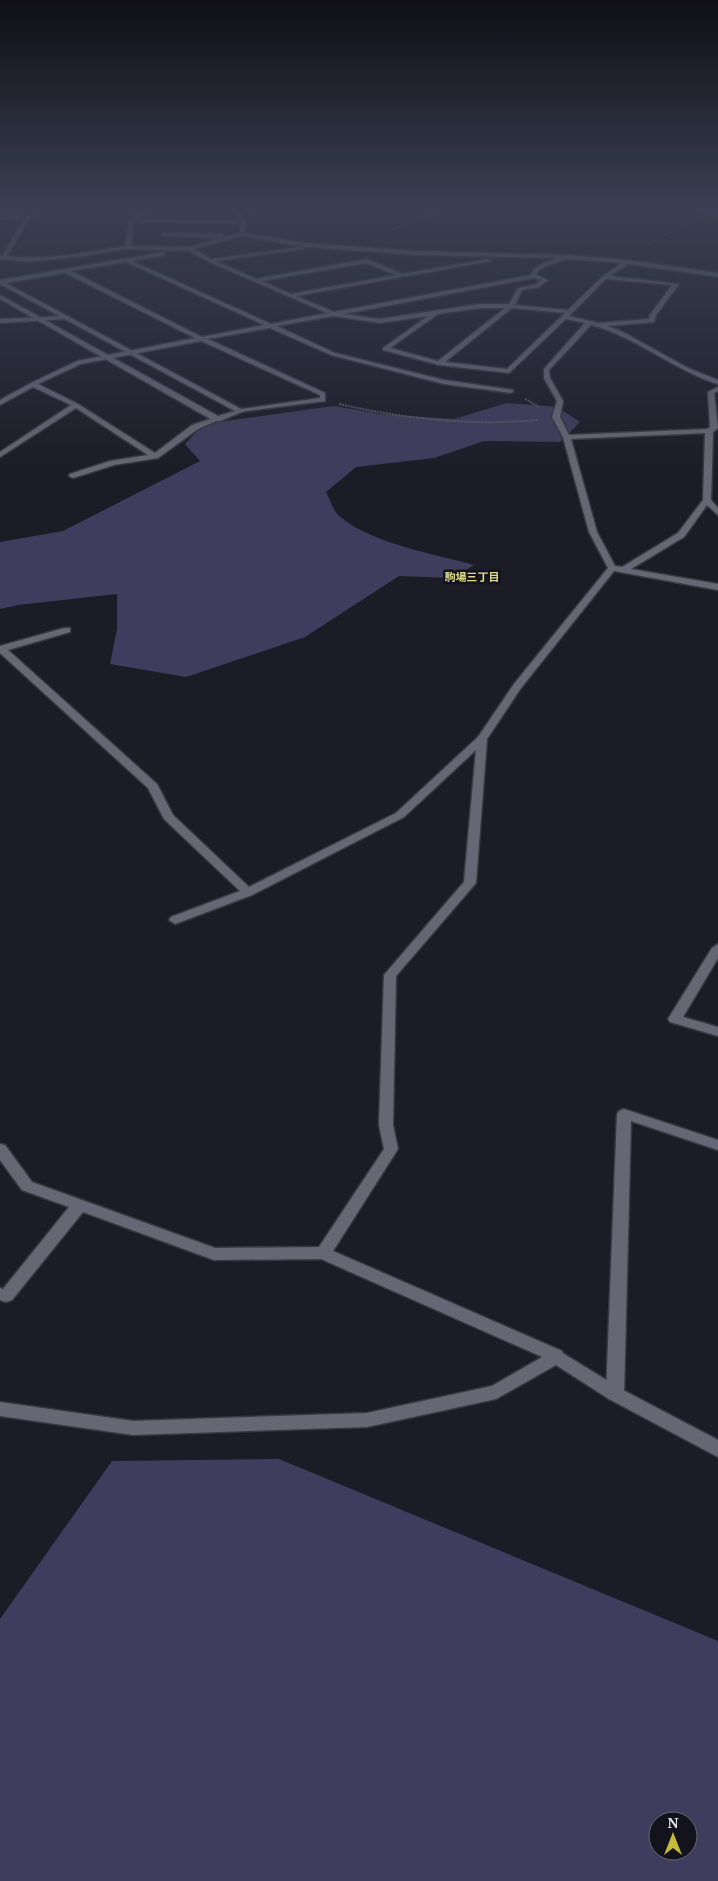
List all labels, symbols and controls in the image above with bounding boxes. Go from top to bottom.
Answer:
district label: 駒場三丁目 [445,569,500,584]
north arrow [648,1811,698,1861]
text: N [667,1813,679,1832]

